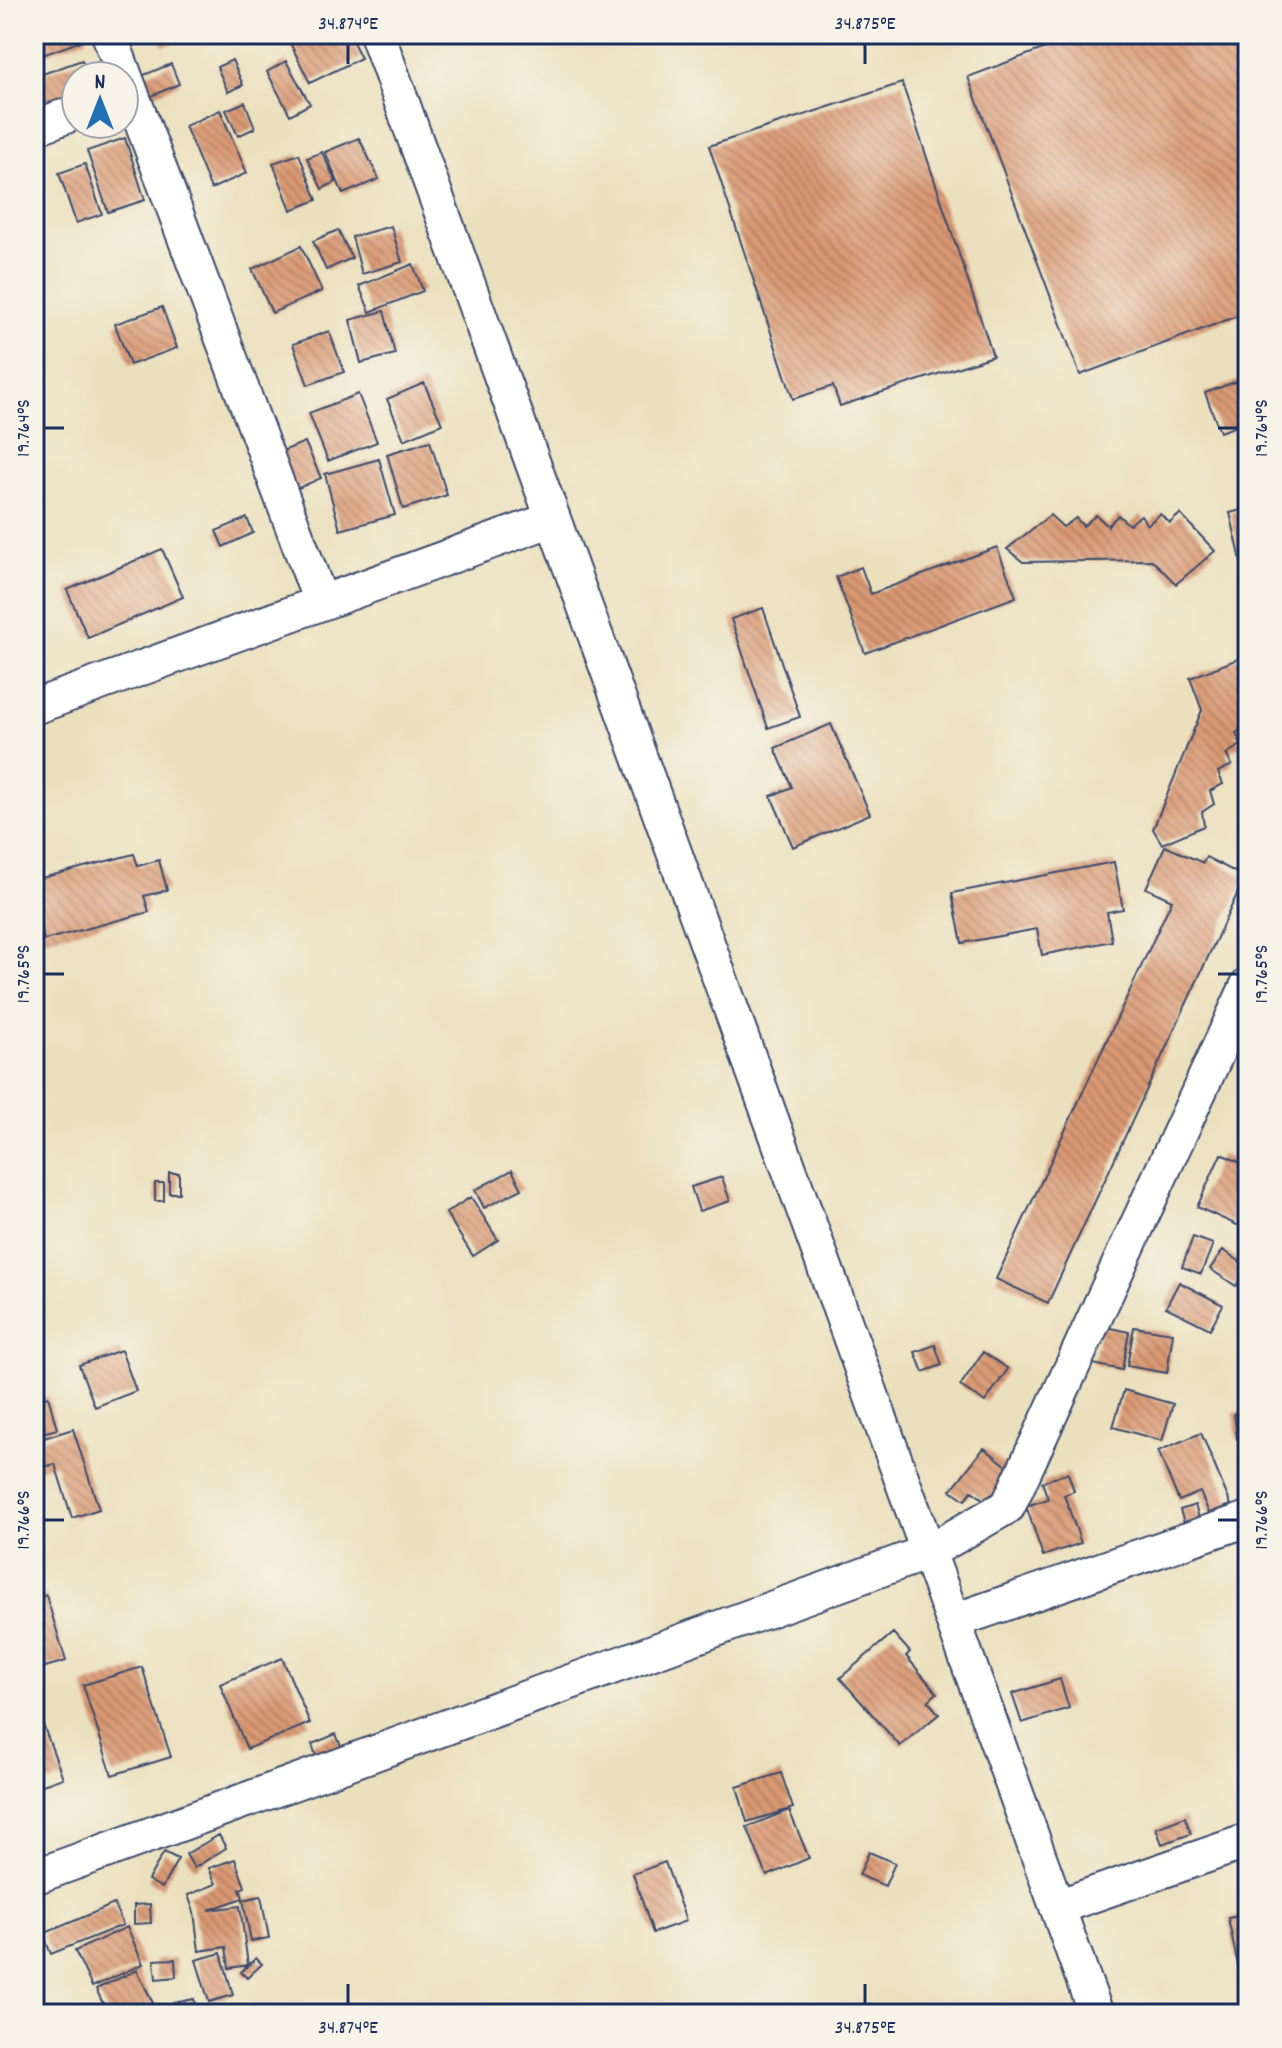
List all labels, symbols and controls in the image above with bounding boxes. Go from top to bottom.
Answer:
text: 34.874°E [318,11,378,39]
text: 34.875°E [835,11,895,39]
north arrow [60,60,140,140]
text: N [95,68,106,99]
text: 19.764°S [11,399,39,457]
text: 19.764°S [1249,399,1277,457]
text: 19.765°S [11,945,39,1003]
text: 19.765°S [1249,945,1277,1003]
text: 19.766°S [11,1490,39,1550]
text: 19.766°S [1249,1490,1277,1550]
text: 34.874°E [318,2015,378,2043]
text: 34.875°E [835,2015,895,2043]

